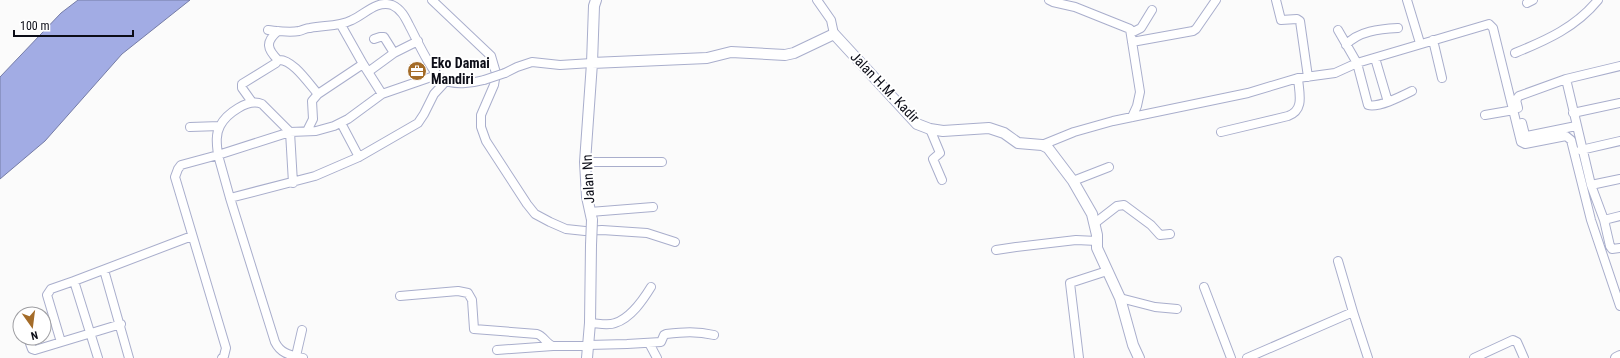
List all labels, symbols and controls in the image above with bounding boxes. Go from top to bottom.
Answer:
scale bar [14,12,133,38]
text: 100 m [20,19,50,33]
street label: Jalan H.M. Kadir [847,48,923,126]
place label: Eko Damai Mandiri [431,55,490,87]
office icon: Eko Damai Mandiri [406,60,428,82]
street label: Jalan Nn [579,154,597,204]
north arrow [12,306,52,346]
text: N [29,328,39,342]

